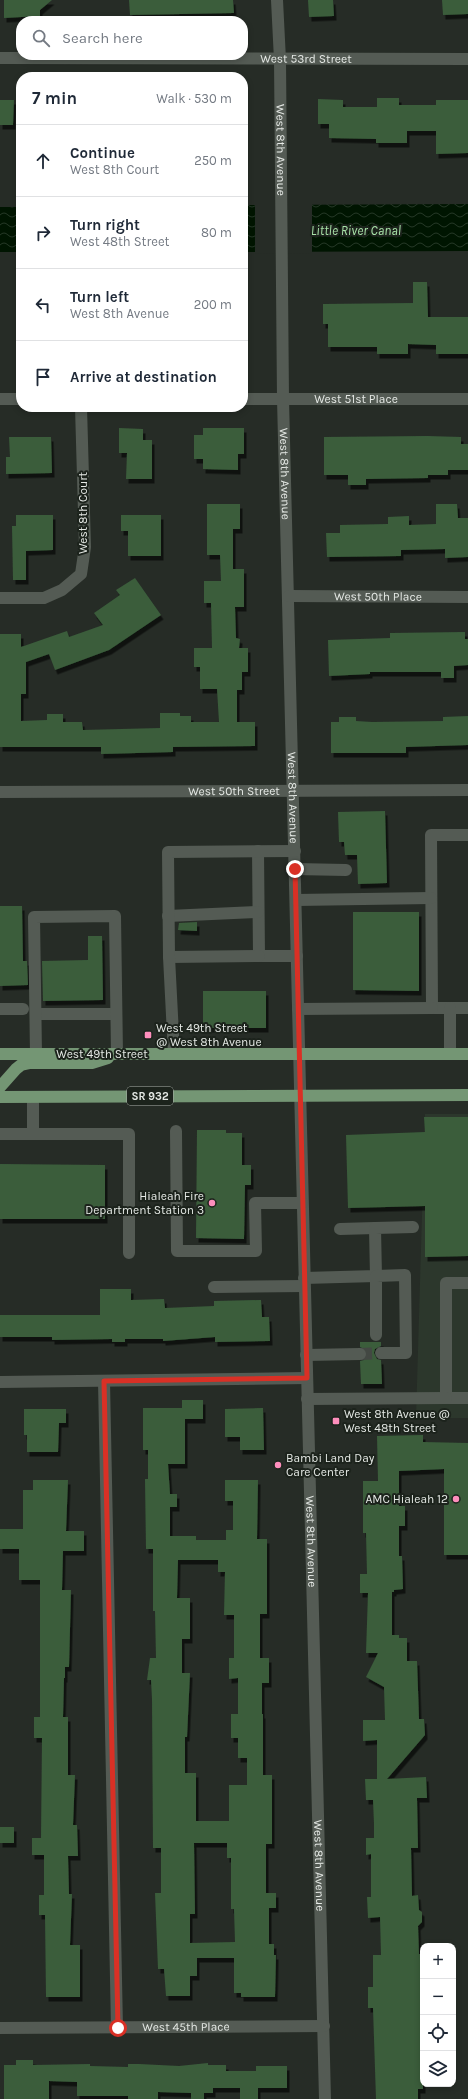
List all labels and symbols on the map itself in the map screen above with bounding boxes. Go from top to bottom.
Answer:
street label: West 53rd Street [260,52,352,66]
street label: West 8th Avenue [273,104,288,196]
water label: Little River Canal [311,223,401,238]
street label: West 51st Place [314,392,398,406]
street label: West 8th Avenue [277,428,293,520]
street label: West 8th Court [76,471,90,554]
street label: West 50th Place [334,589,422,604]
street label: West 8th Avenue [285,752,301,844]
street label: West 50th Street [188,784,280,798]
route end [286,860,304,878]
place label: West 49th Street @ West 8th Avenue [156,1021,262,1049]
marker: West 49th Street @ West 8th Avenue [143,1030,153,1040]
street label: West 49th Street [56,1047,148,1061]
road number: SR 932 [127,1087,173,1105]
place label: Hialeah Fire Department Station 3 [85,1189,204,1217]
marker: Hialeah Fire Department Station 3 [207,1198,217,1208]
place label: West 8th Avenue @ West 48th Street [344,1407,450,1435]
marker: West 8th Avenue @ West 48th Street [331,1416,341,1426]
place label: Bambi Land Day Care Center [286,1451,375,1479]
marker: Bambi Land Day Care Center [273,1460,283,1470]
place label: AMC Hialeah 12 [365,1492,448,1506]
marker: AMC Hialeah 12 [451,1494,461,1504]
street label: West 8th Avenue [303,1496,319,1588]
street label: West 8th Avenue [311,1819,327,1912]
route start [109,2019,127,2037]
street label: West 45th Place [142,2020,230,2034]

